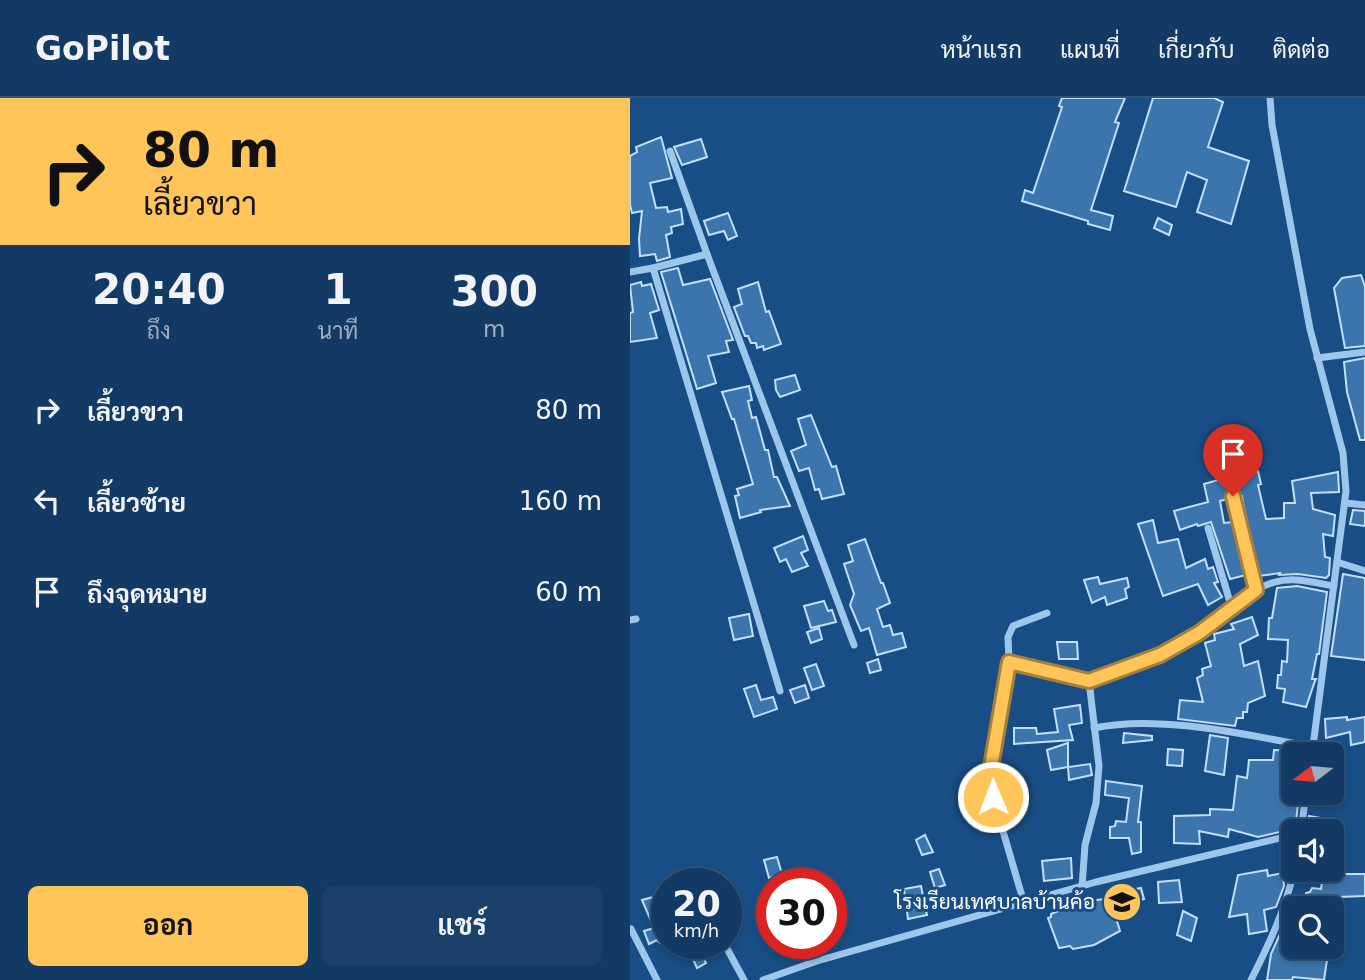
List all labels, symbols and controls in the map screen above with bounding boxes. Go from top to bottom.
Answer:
text: GoPilot [35,29,170,68]
text: หน้าแรก [941,36,1022,64]
text: แผนที่ [1060,36,1120,64]
text: เกี่ยวกับ [1158,36,1235,64]
text: ติดต่อ [1273,36,1330,64]
text: 80 m [143,122,279,179]
icon: right [28,126,119,217]
text: เลี้ยวขวา [143,185,257,223]
text: 20:40 [92,265,226,314]
text: 1 [323,265,353,314]
text: 300 [450,267,538,316]
text: m [483,316,505,342]
text: ถึง [147,318,171,344]
text: นาที [318,318,358,344]
icon: right [28,391,66,429]
text: 80 m [535,395,602,425]
text: เลี้ยวขวา [87,397,184,427]
pin [1203,424,1263,496]
icon: arrive [1214,435,1252,473]
icon: left [28,482,66,520]
text: 160 m [519,486,602,516]
text: เลี้ยวซ้าย [87,488,186,518]
icon: arrive [28,573,66,611]
text: 60 m [535,577,602,607]
text: ถึงจุดหมาย [87,579,208,609]
north arrow [1281,742,1344,805]
map controls [1281,742,1344,959]
position arrow [956,760,1030,834]
button: sound [1281,819,1344,882]
speed limit sign: 30 [756,868,847,959]
school or university icon: โรงเรียนเทศบาลบ้านค้อ [1101,881,1143,923]
text: 20 [672,884,721,924]
button: ออก [28,886,308,966]
button: แชร์ [322,886,602,966]
place label: โรงเรียนเทศบาลบ้านค้อ [893,889,1095,914]
button: search [1281,896,1344,959]
text: km/h [674,920,719,941]

